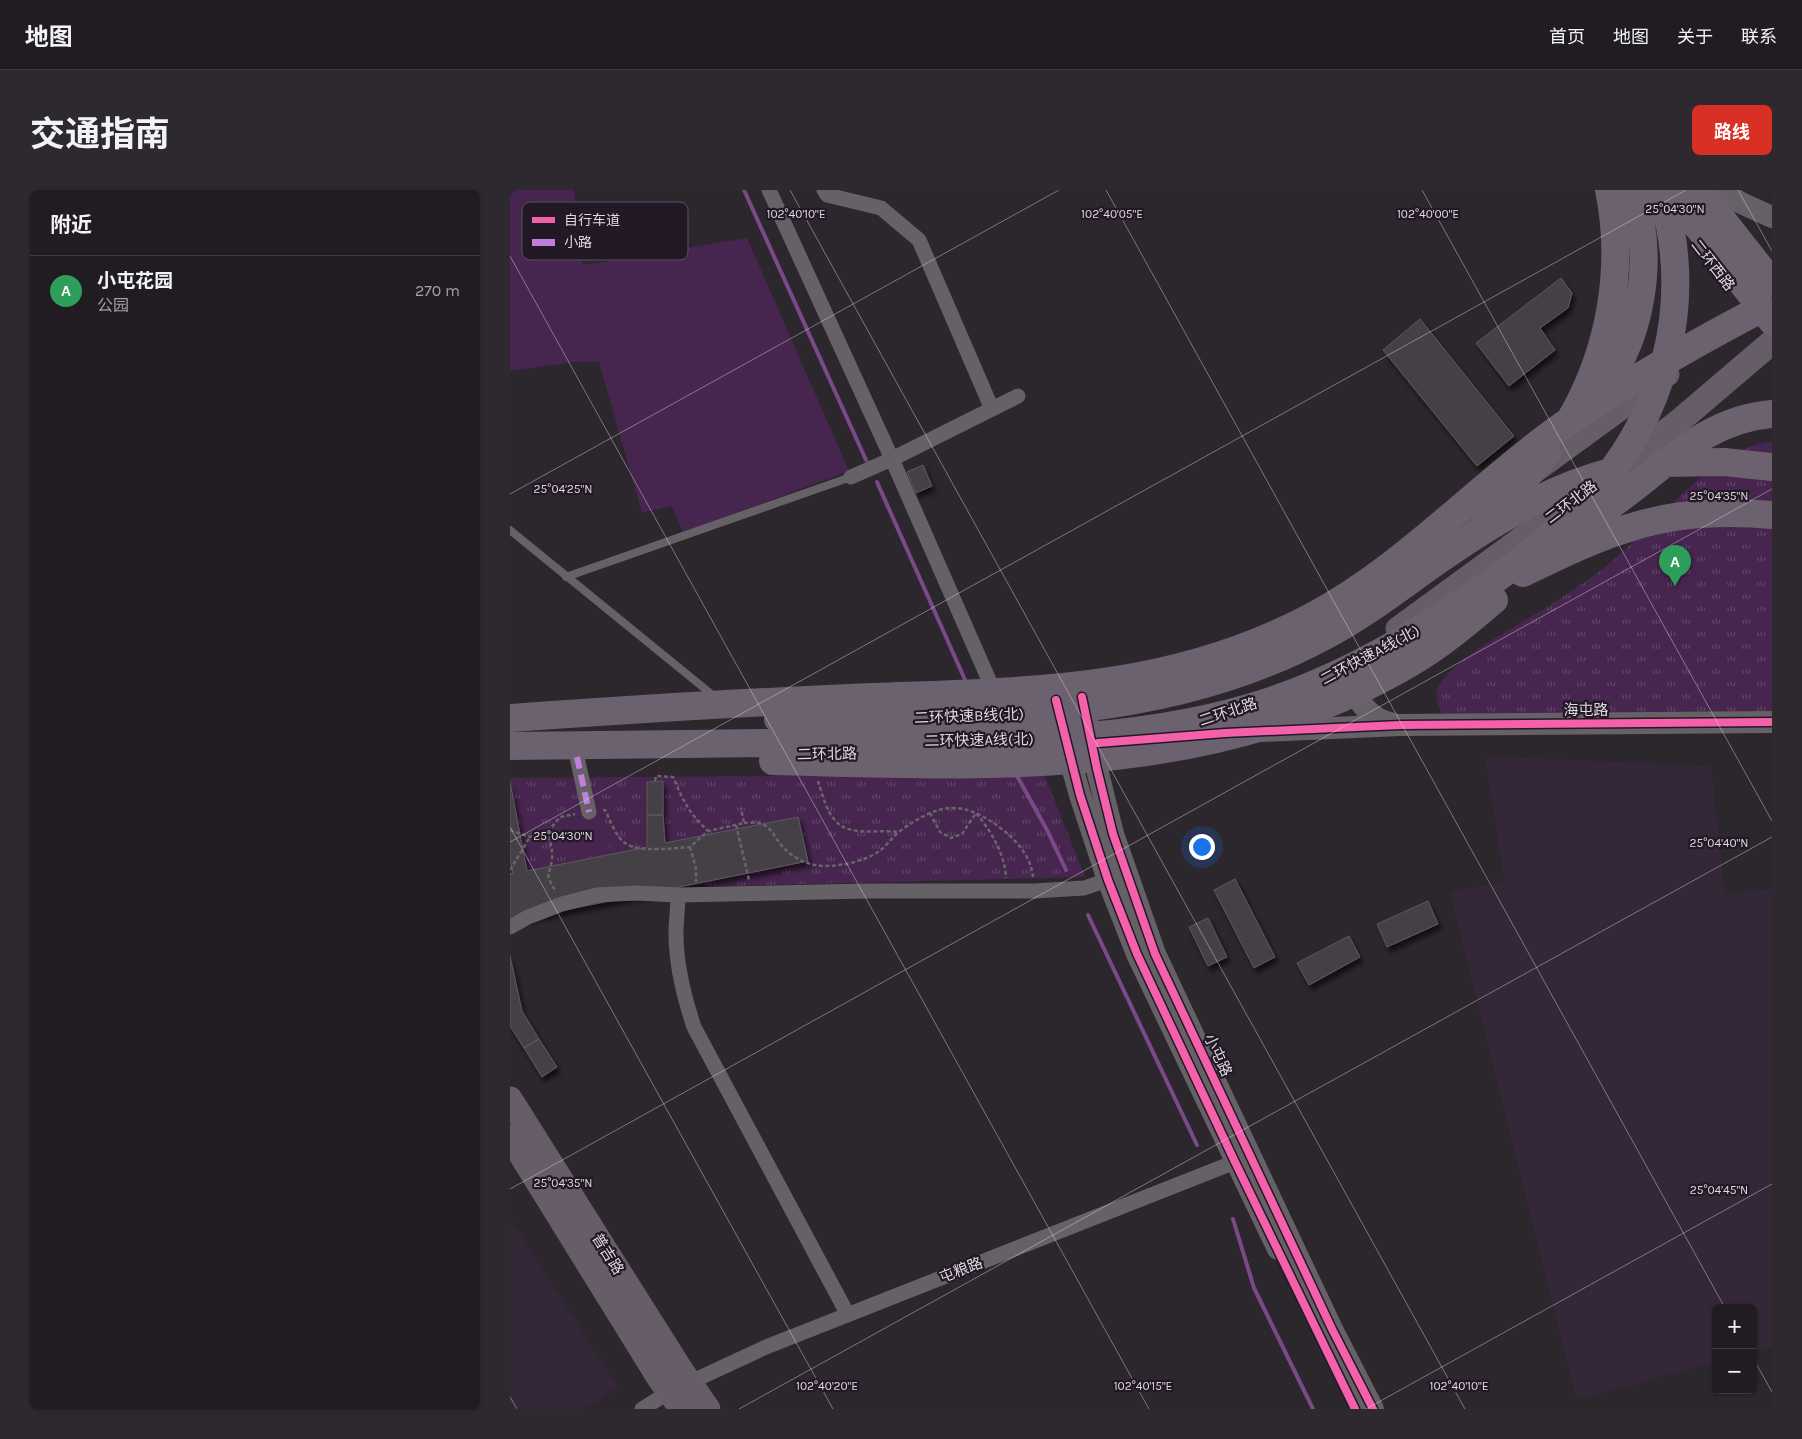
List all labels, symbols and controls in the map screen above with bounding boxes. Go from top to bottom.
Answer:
text: 地图 [25,23,73,51]
text: 首页 [1549,26,1585,48]
text: 地图 [1613,26,1649,48]
text: 关于 [1677,26,1713,48]
text: 联系 [1741,26,1777,48]
button: 路线 [1692,105,1772,155]
text: 交通指南 [30,114,170,155]
legend [522,202,688,260]
text: 25°04'30"N [1645,202,1705,216]
text: 102°40'10"E [766,207,826,221]
text: 102°40'05"E [1081,207,1143,221]
text: 102°40'00"E [1397,207,1459,221]
text: 自行车道 [564,212,620,229]
text: 附近 [50,213,92,237]
text: 小路 [564,234,592,251]
street label: 二环西路 [1687,236,1739,294]
text: 小屯花园 [97,270,173,292]
text: A [61,281,71,300]
text: 270 m [415,281,460,300]
text: 公园 [97,296,129,315]
street label: 二环北路 [1542,477,1600,527]
text: 25°04'25"N [534,482,592,496]
text: 25°04'35"N [1690,489,1749,503]
pin: A [1659,545,1691,586]
street label: 二环快速A线(北) [1318,621,1422,689]
street label: 二环北路 [1197,694,1259,730]
street label: 海屯路 [1563,701,1609,719]
street label: 二环快速B线(北) [914,705,1024,727]
street label: 二环快速A线(北) [924,730,1034,750]
street label: 二环北路 [797,744,857,764]
text: 25°04'30"N [533,829,593,843]
your location [1189,834,1215,860]
text: 25°04'40"N [1690,836,1748,850]
street label: 小屯路 [1200,1031,1236,1079]
text: 25°04'35"N [534,1176,593,1190]
text: 25°04'45"N [1690,1183,1748,1197]
street label: 普吉路 [588,1230,628,1278]
street label: 屯粮路 [937,1254,985,1286]
map controls [1712,1304,1757,1394]
button: + [1712,1304,1757,1349]
button: − [1712,1349,1757,1394]
text: 102°40'20"E [796,1379,858,1393]
text: 102°40'15"E [1114,1379,1172,1393]
text: 102°40'10"E [1429,1379,1489,1393]

